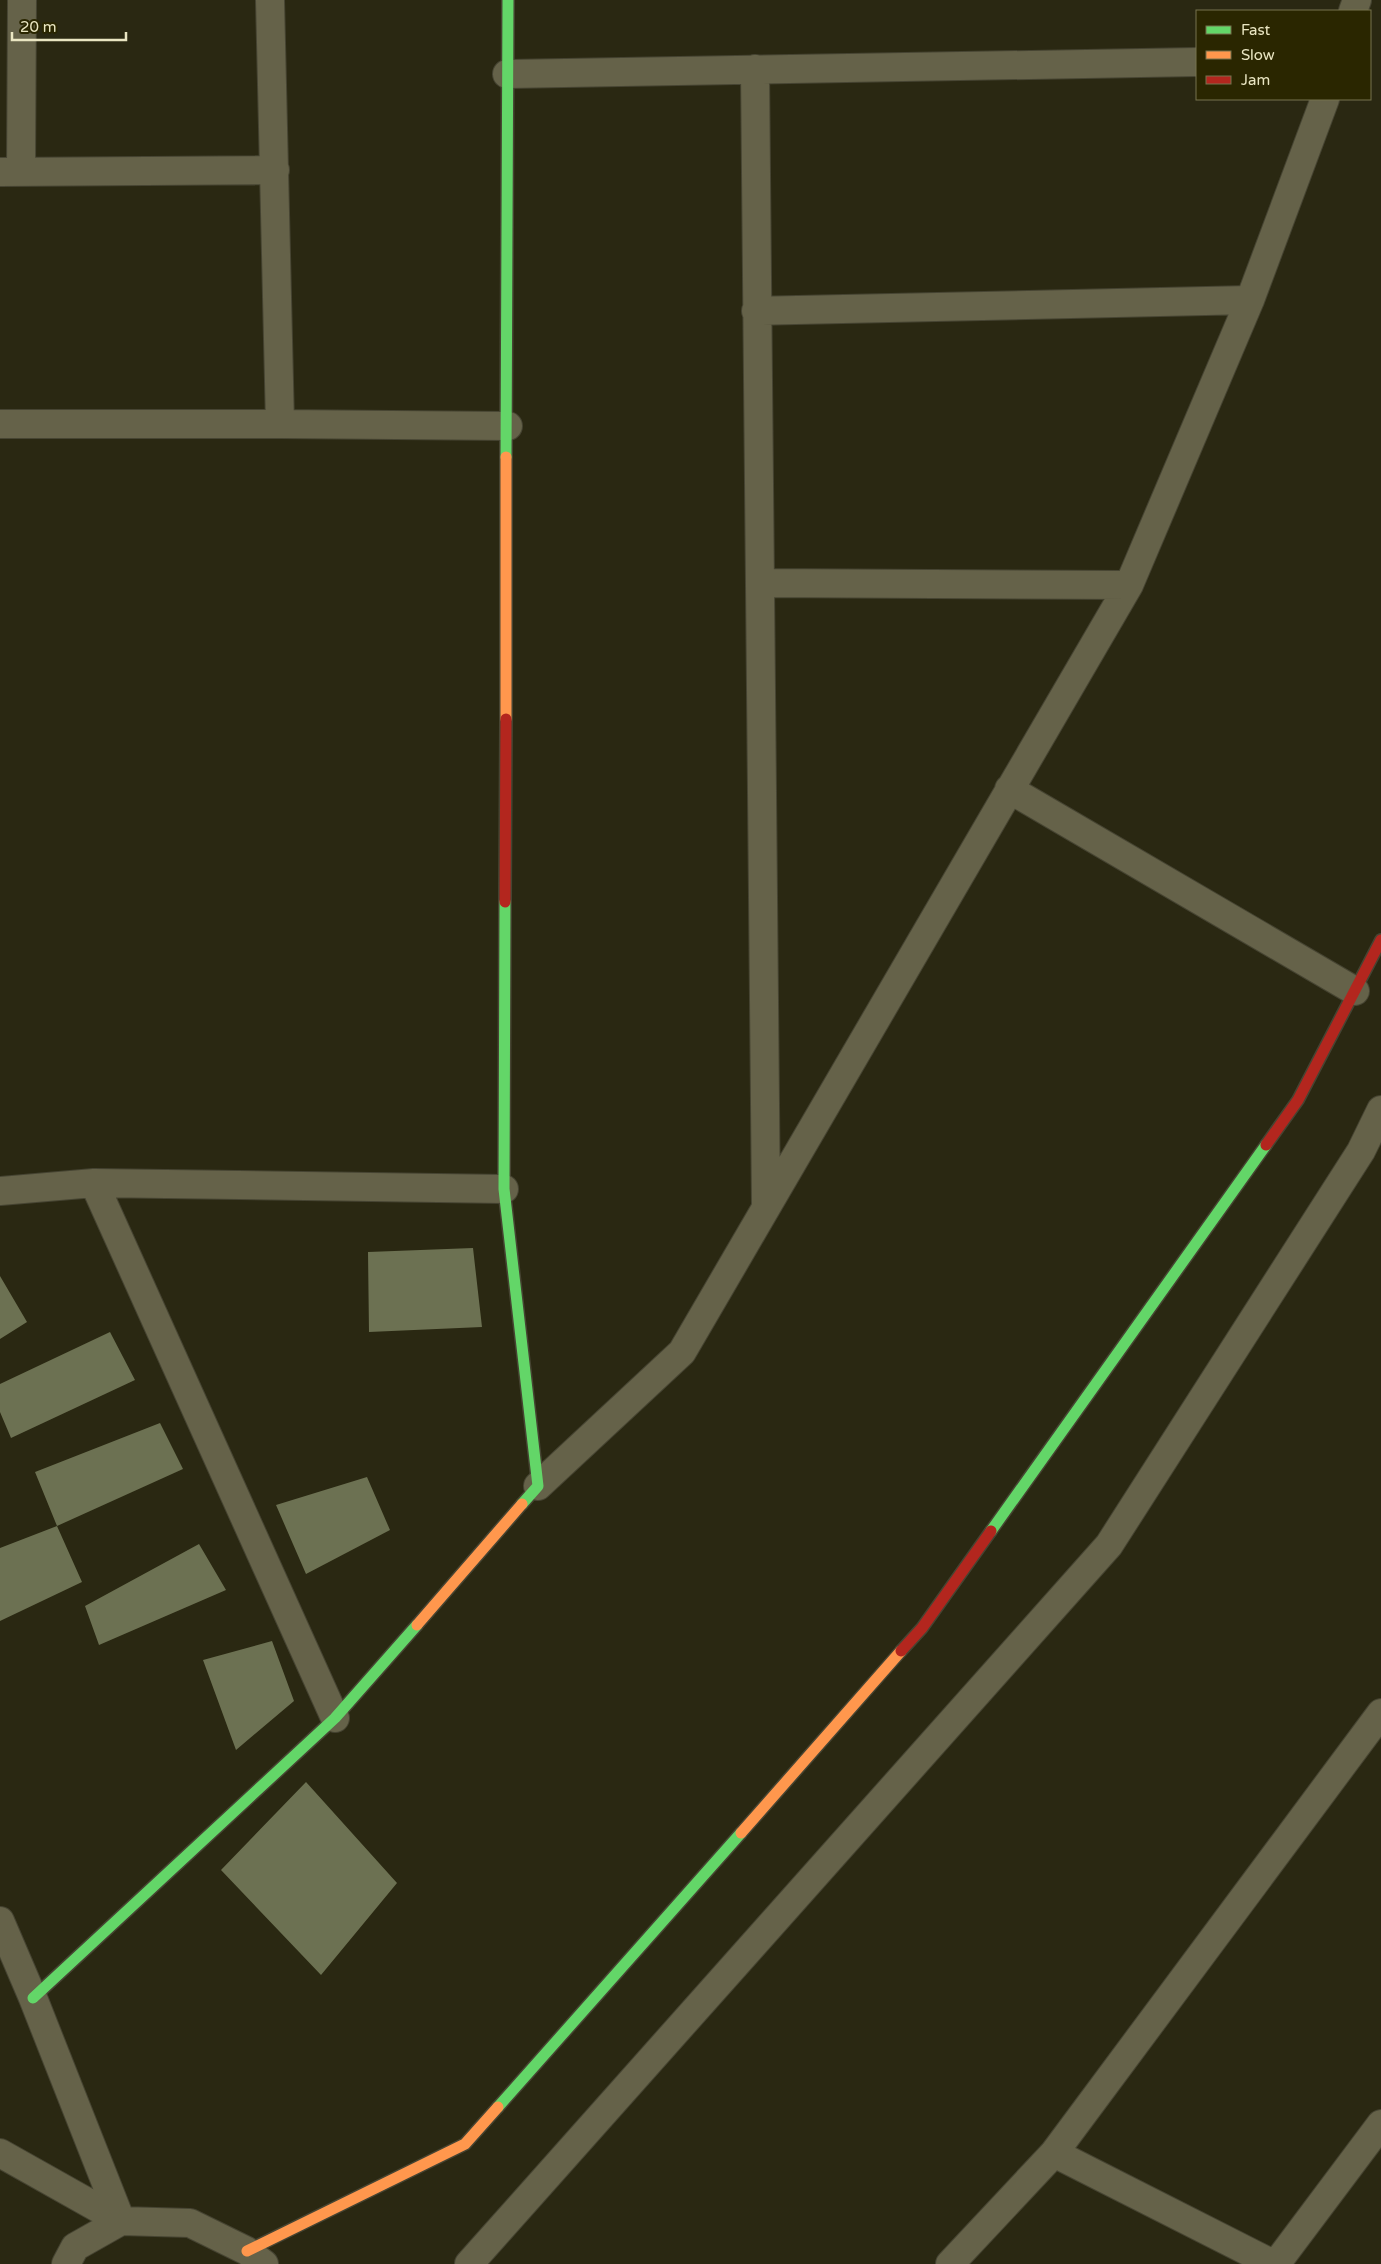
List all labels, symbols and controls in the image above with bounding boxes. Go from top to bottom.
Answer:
scale bar [12,10,126,42]
legend [1196,10,1371,100]
text: 20 m [20,18,57,36]
text: Fast [1241,21,1271,39]
text: Slow [1241,46,1275,64]
text: Jam [1241,71,1270,89]

